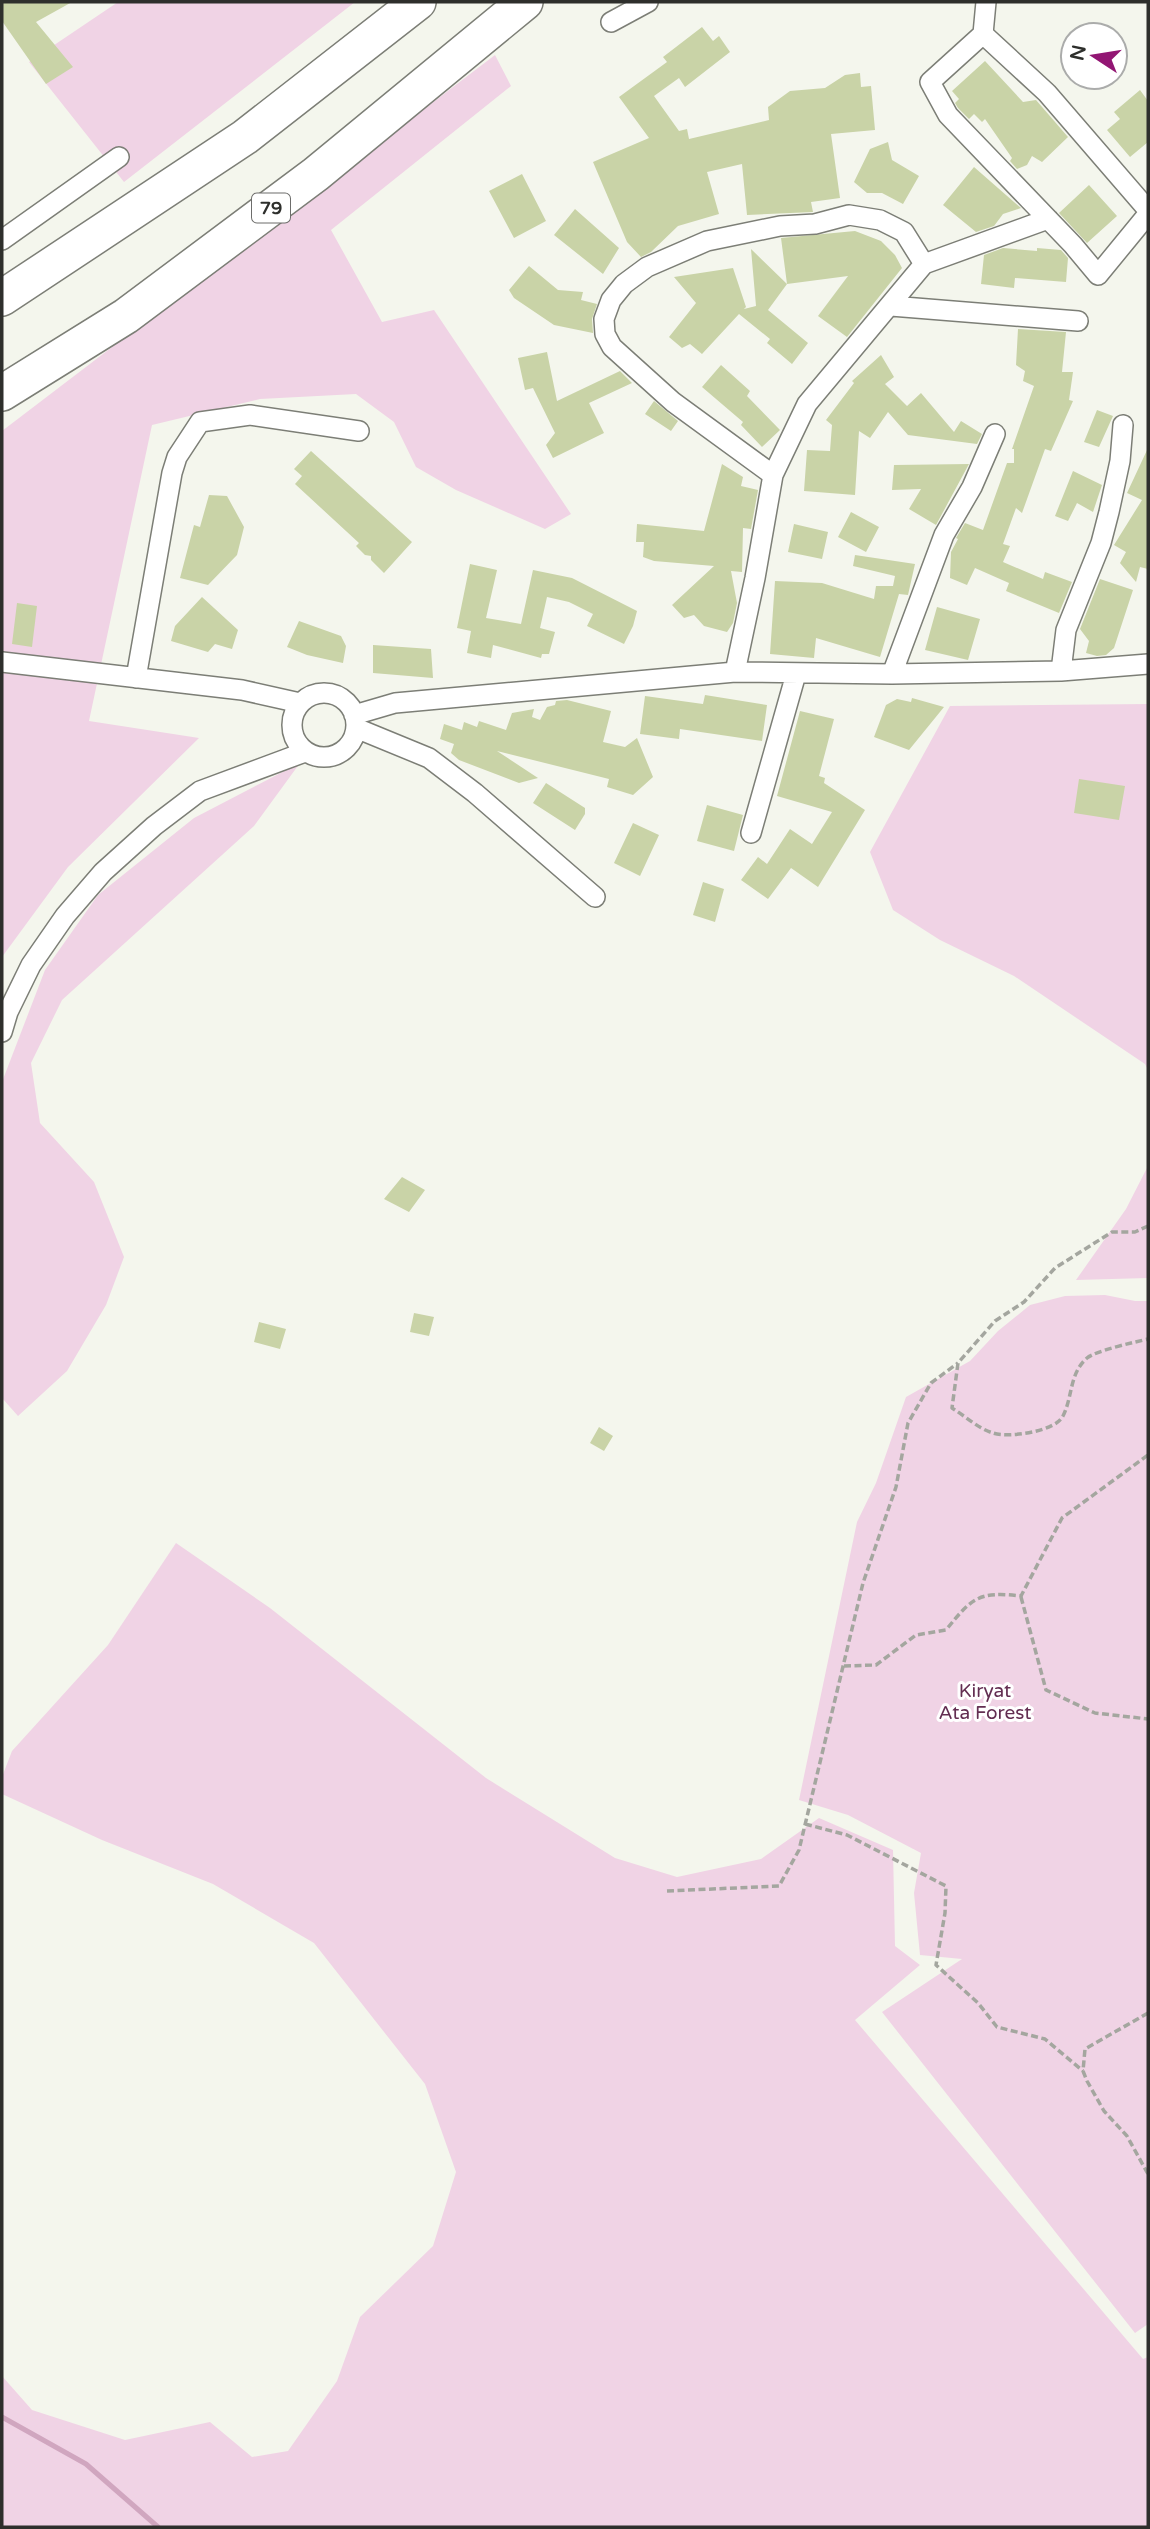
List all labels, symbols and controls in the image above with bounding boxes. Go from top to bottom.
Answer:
north arrow [1059,21,1129,91]
text: N [1066,43,1091,62]
road number: 79 [252,194,290,223]
park label: Kiryat Ata Forest [938,1680,1032,1724]

